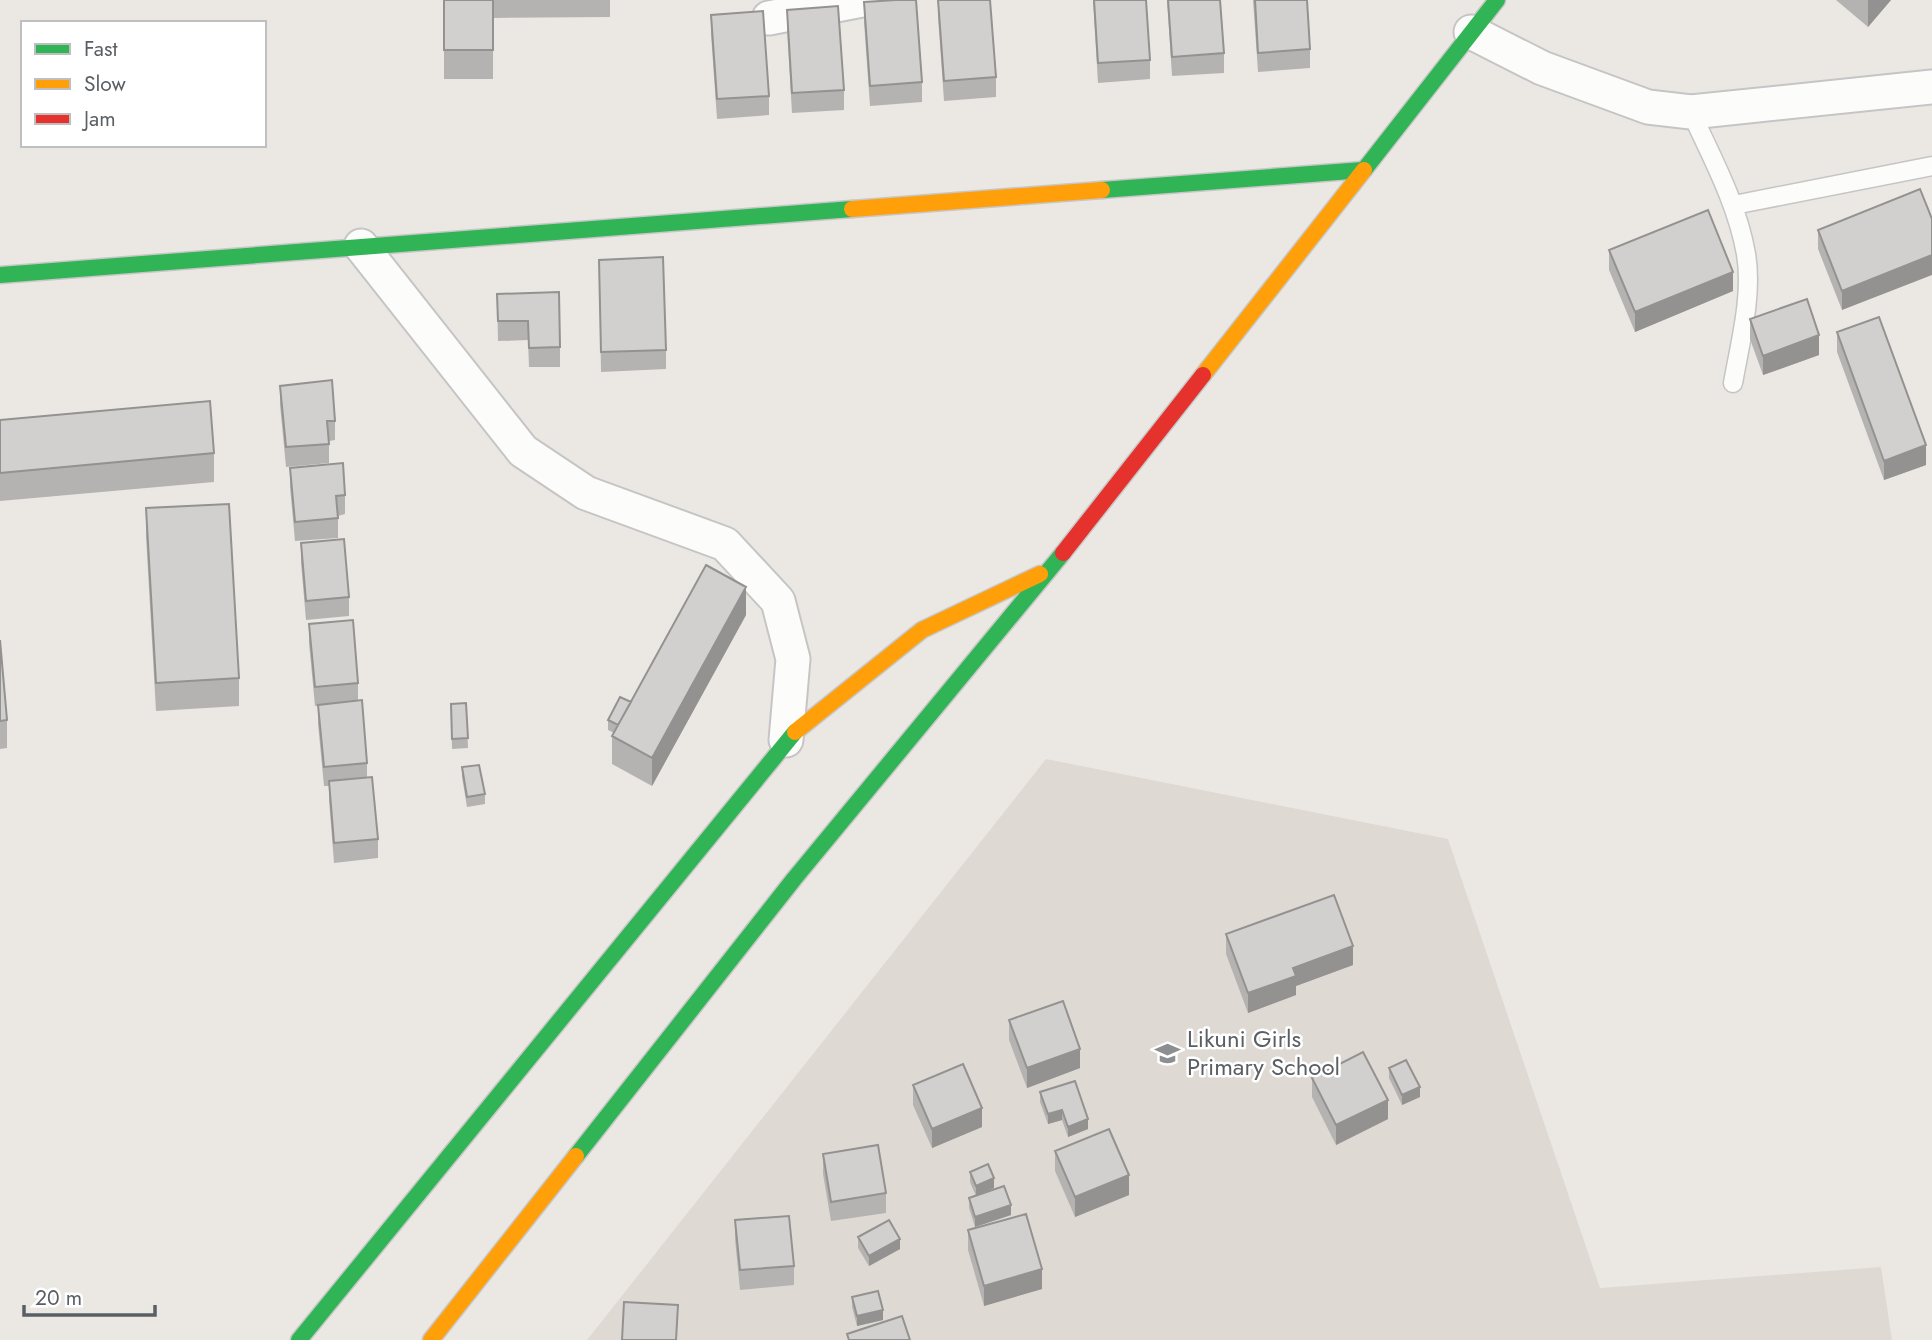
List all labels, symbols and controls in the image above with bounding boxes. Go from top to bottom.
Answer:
legend [21,21,266,147]
text: Fast [84,34,117,64]
text: Slow [84,69,126,99]
text: Jam [81,104,116,134]
place label: Likuni Girls Primary School [1187,1021,1340,1084]
school or university icon: Likuni Girls Primary School [1153,1039,1181,1067]
scale bar [24,1274,156,1318]
text: 20 m [35,1283,82,1313]

